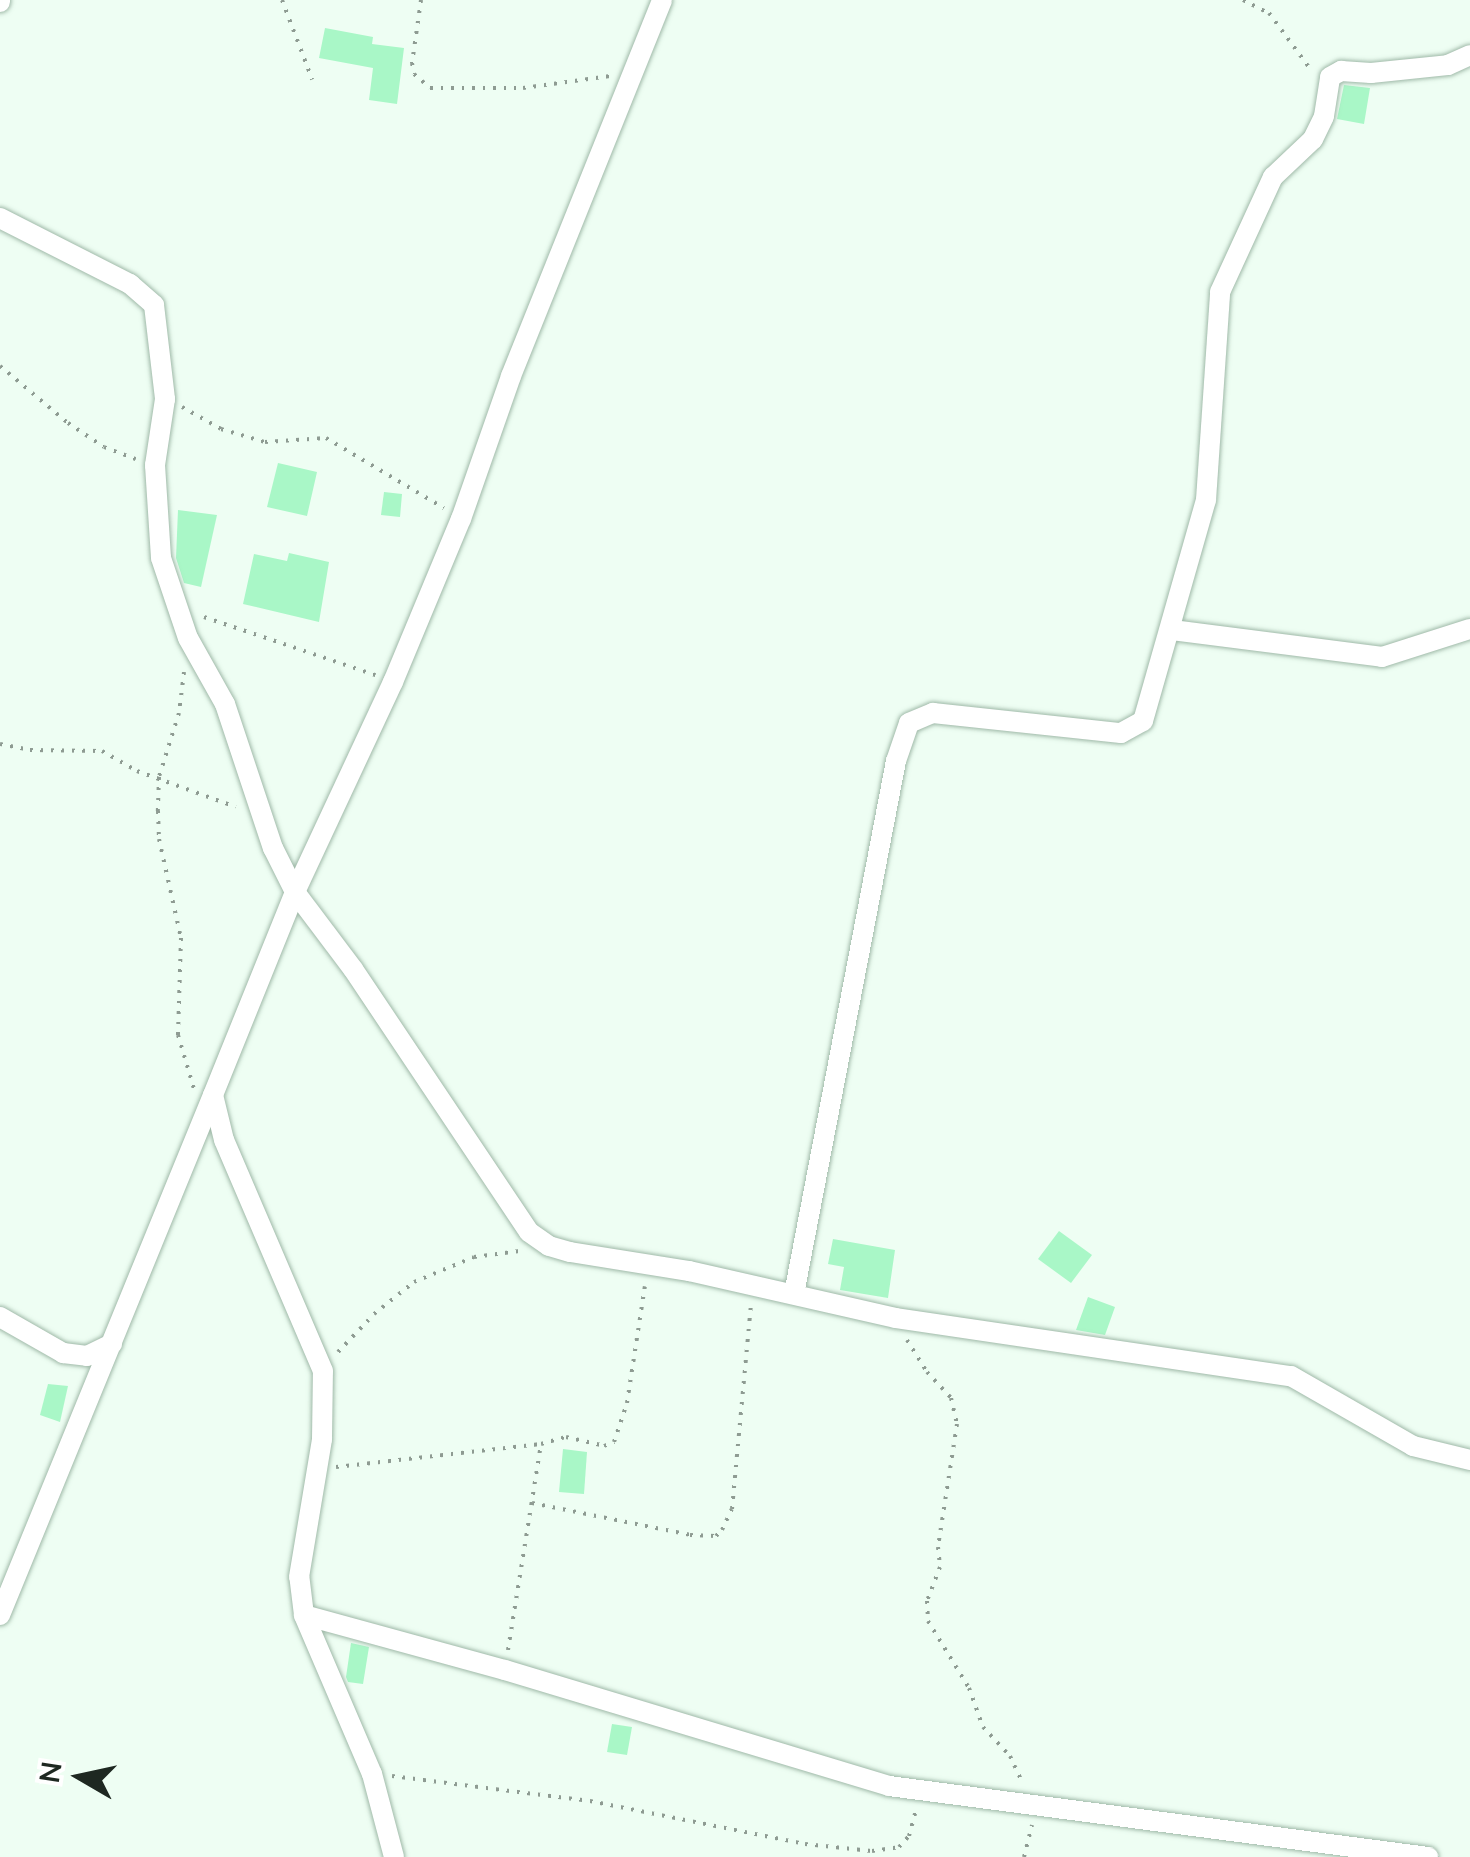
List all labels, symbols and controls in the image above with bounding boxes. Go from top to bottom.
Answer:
north arrow [30,1727,130,1827]
text: N [31,1759,69,1785]

